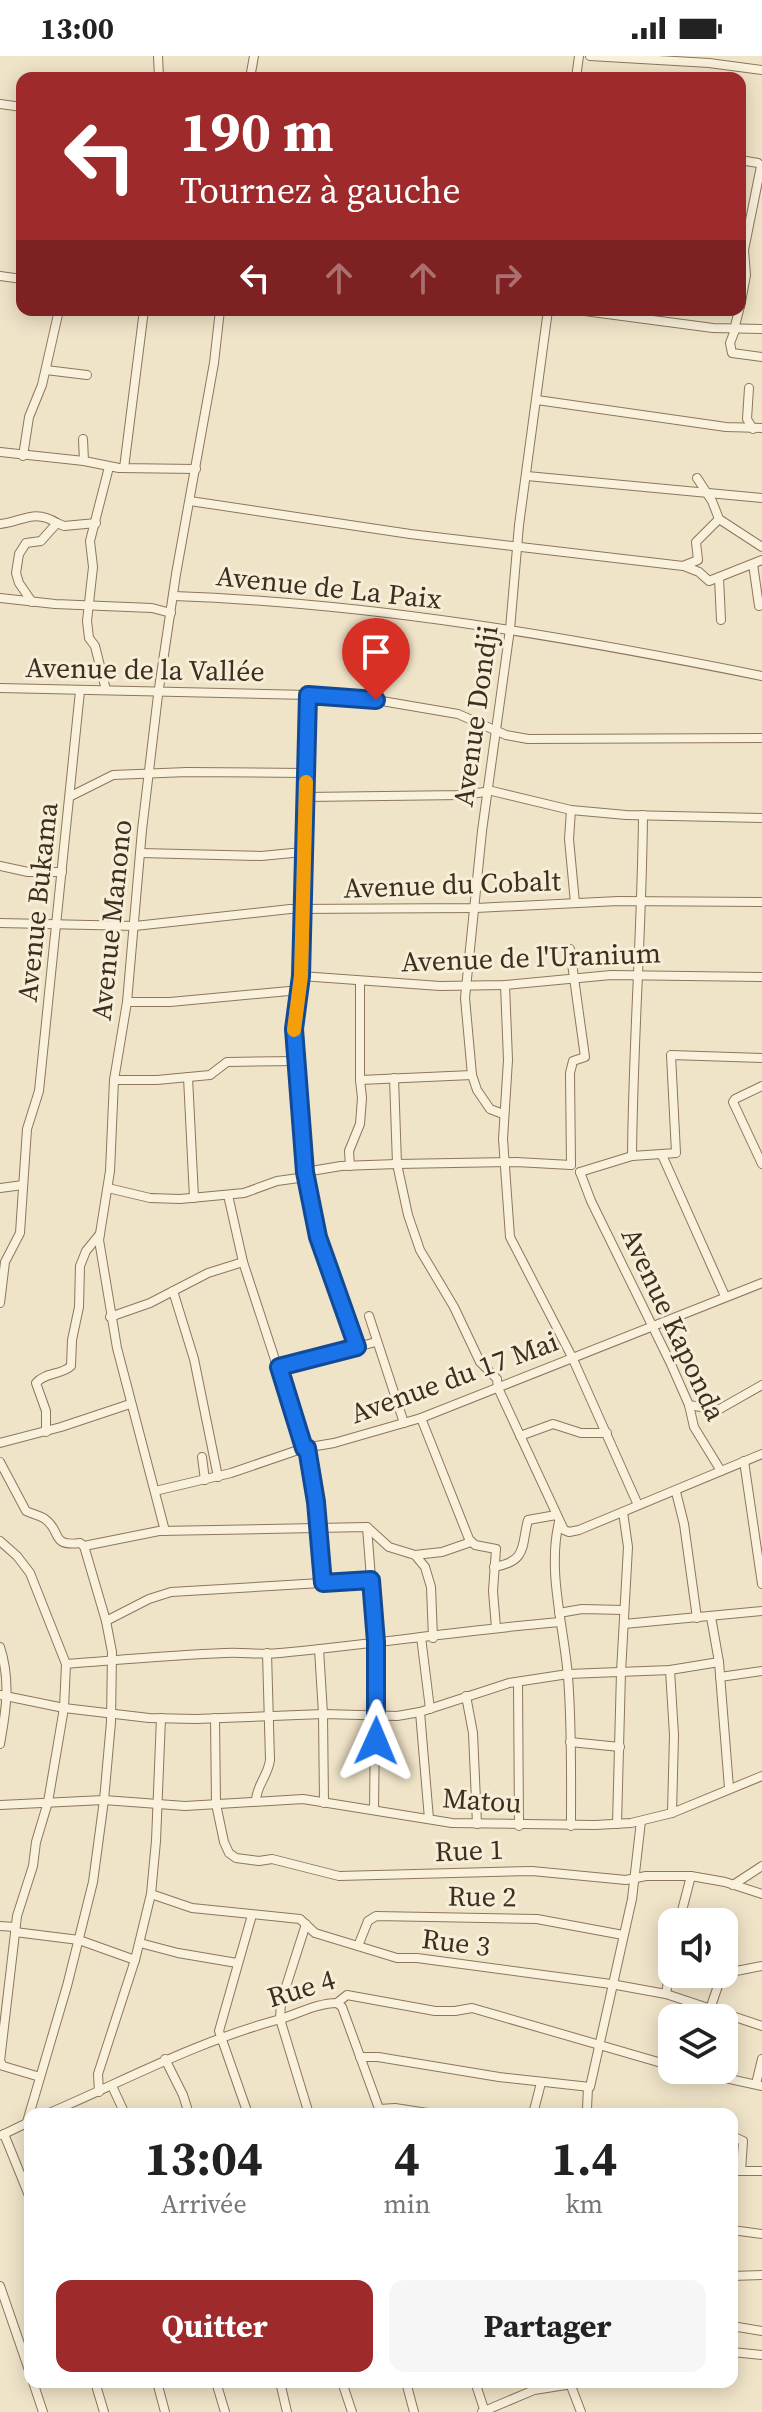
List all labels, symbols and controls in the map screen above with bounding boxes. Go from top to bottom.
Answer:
text: 13:00 [40,8,114,49]
text: 190 m [180,93,334,170]
icon: left [48,104,152,208]
text: Tournez à gauche [180,166,461,215]
icon: left [233,256,277,300]
icon: ahead [317,256,361,300]
icon: ahead [401,256,445,300]
icon: right [485,256,529,300]
street label: Avenue de La Paix [214,556,444,618]
pin [342,618,410,700]
street label: Avenue Dondji [443,623,507,809]
icon: arrive [354,630,398,674]
street label: Avenue de la Vallée [25,648,265,690]
street label: Avenue Bukama [8,799,66,1004]
street label: Avenue Manono [82,818,140,1022]
street label: Avenue du Cobalt [343,861,562,907]
street label: Avenue de l'Uranium [400,933,662,981]
street label: Avenue Kaponda [613,1221,736,1427]
street label: Avenue du 17 Mai [345,1322,563,1432]
position arrow [334,1699,418,1783]
street label: Matou [441,1778,523,1822]
street label: Rue 1 [434,1830,504,1870]
street label: Rue 2 [447,1876,517,1916]
map controls [658,1908,738,2084]
button: sound [658,1908,738,1988]
street label: Rue 3 [420,1919,492,1965]
street label: Rue 4 [263,1960,339,2016]
button: layers [658,2004,738,2084]
text: 13:04 [145,2125,263,2191]
text: 4 [394,2125,420,2191]
text: 1.4 [551,2125,617,2191]
text: Arrivée [161,2186,247,2222]
text: min [384,2186,430,2222]
text: km [565,2186,603,2222]
button: Quitter [56,2280,373,2372]
button: Partager [389,2280,706,2372]

